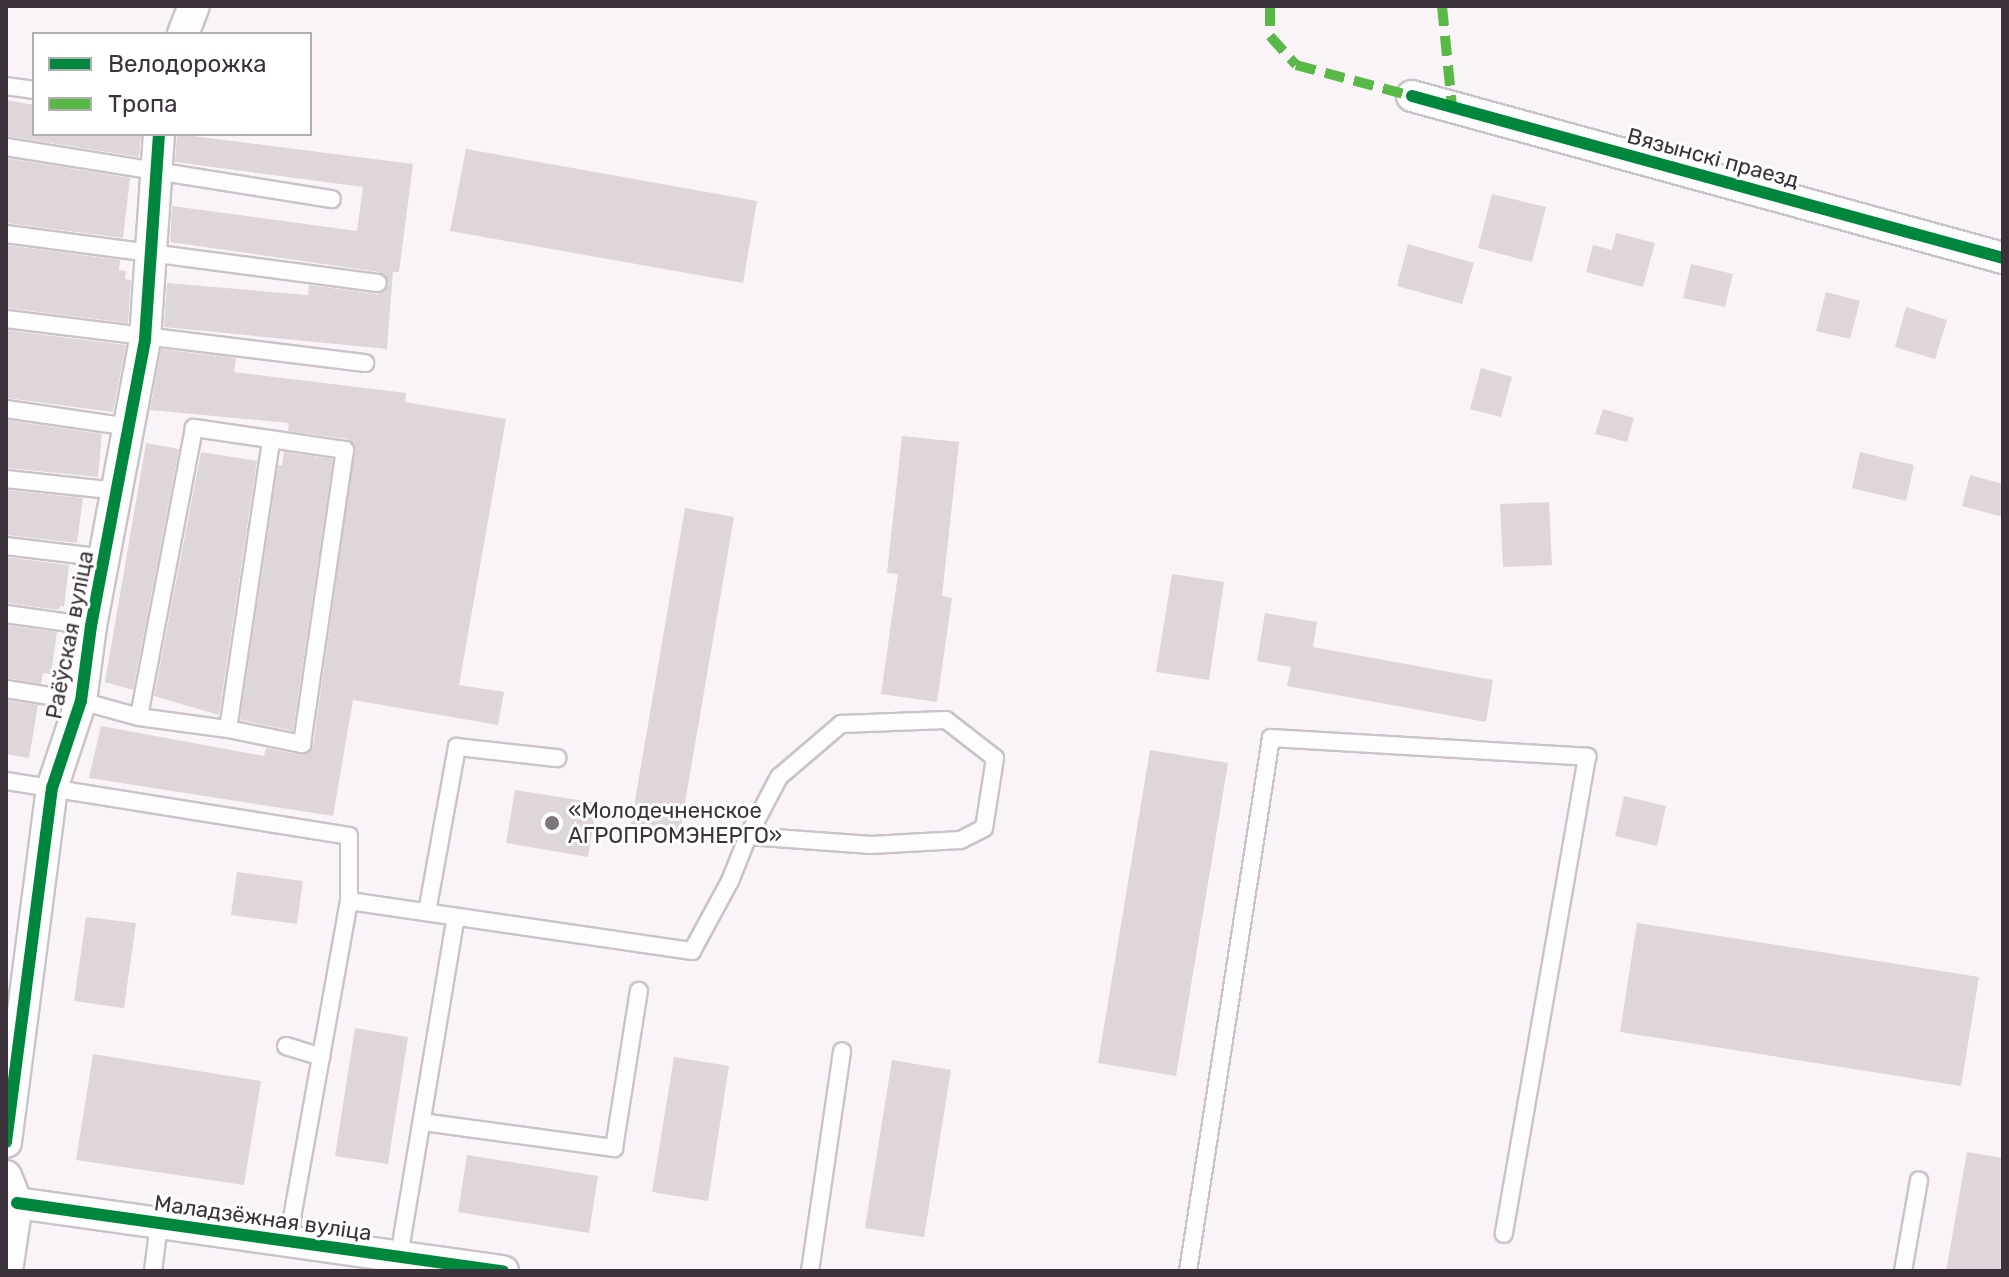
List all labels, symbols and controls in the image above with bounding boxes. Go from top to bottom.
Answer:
legend [32,32,312,136]
text: Велодорожка [108,50,267,78]
text: Тропа [108,90,177,118]
street label: Вязынскі праезд [1624,122,1802,194]
street label: Раёўская вуліца [41,549,99,721]
place label: «Молодечненское АГРОПРОМЭНЕРГО» [568,797,782,848]
marker: «Молодечненское АГРОПРОМЭНЕРГО» [543,814,561,832]
street label: Маладзёжная вуліца [153,1190,373,1246]

